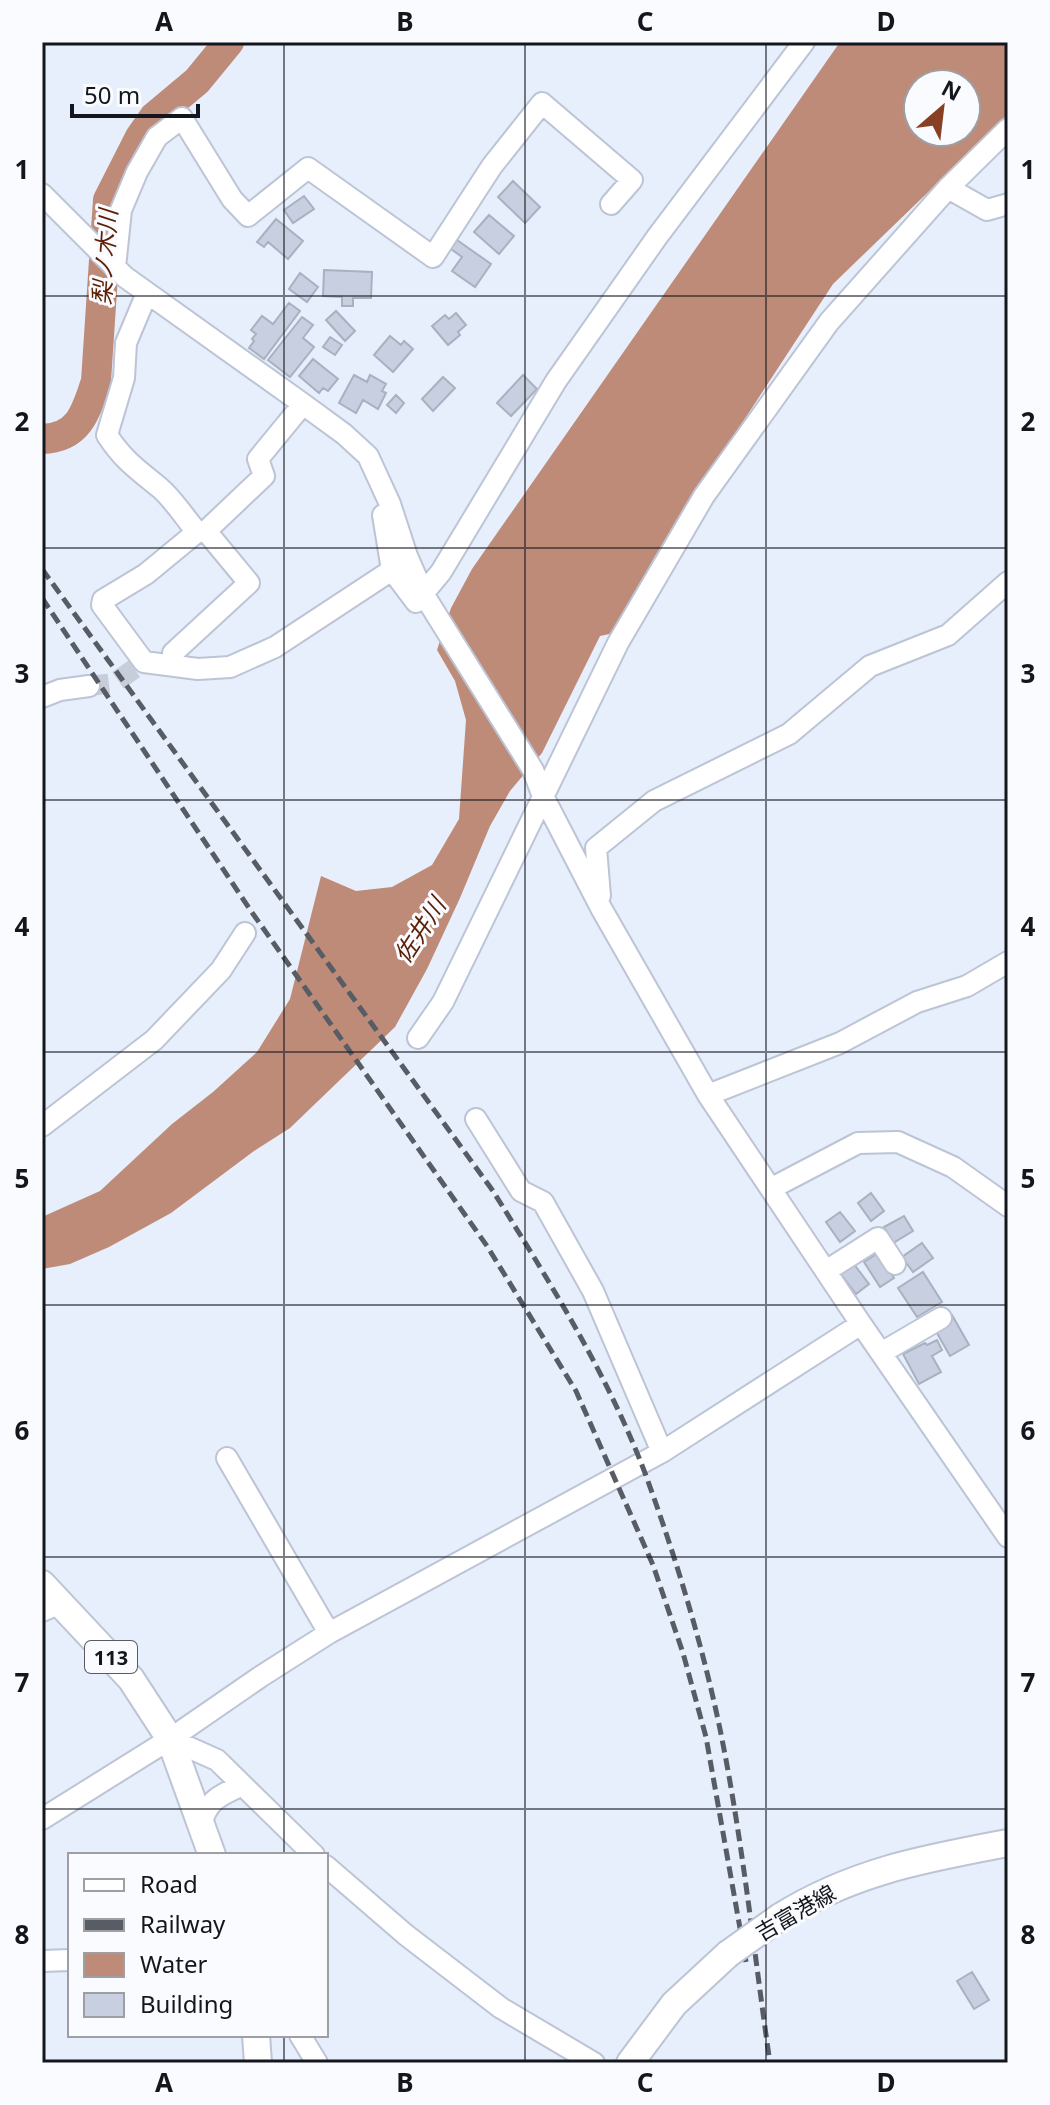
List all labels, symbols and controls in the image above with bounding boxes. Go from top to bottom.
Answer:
text: A [155,3,173,39]
text: B [396,3,414,39]
text: C [637,3,653,39]
text: D [876,3,896,39]
scale bar [72,68,198,118]
north arrow [902,68,982,148]
text: N [937,72,967,107]
text: 50 m [84,78,140,111]
text: 1 [15,151,29,187]
text: 1 [1021,151,1035,187]
water label: 梨ノ木川 [84,205,124,306]
text: 2 [15,403,30,439]
text: 2 [1021,403,1036,439]
text: 3 [15,655,29,691]
text: 3 [1021,655,1035,691]
water label: 佐井川 [386,888,454,969]
text: 4 [15,908,30,944]
text: 4 [1021,908,1036,944]
text: 5 [15,1160,29,1196]
text: 5 [1021,1160,1035,1196]
text: 6 [15,1412,30,1448]
text: 6 [1021,1412,1036,1448]
road number: 113 [85,1641,137,1673]
text: 7 [15,1664,30,1700]
text: 7 [1021,1664,1036,1700]
legend [68,1853,328,2037]
text: Road [140,1867,198,1900]
street label: 吉富港線 [749,1877,841,1947]
text: Railway [140,1907,226,1940]
text: 8 [15,1916,29,1952]
text: 8 [1021,1916,1035,1952]
text: Water [140,1947,208,1980]
text: Building [140,1987,233,2020]
text: A [155,2064,173,2100]
text: B [396,2064,414,2100]
text: C [637,2064,653,2100]
text: D [876,2064,896,2100]

